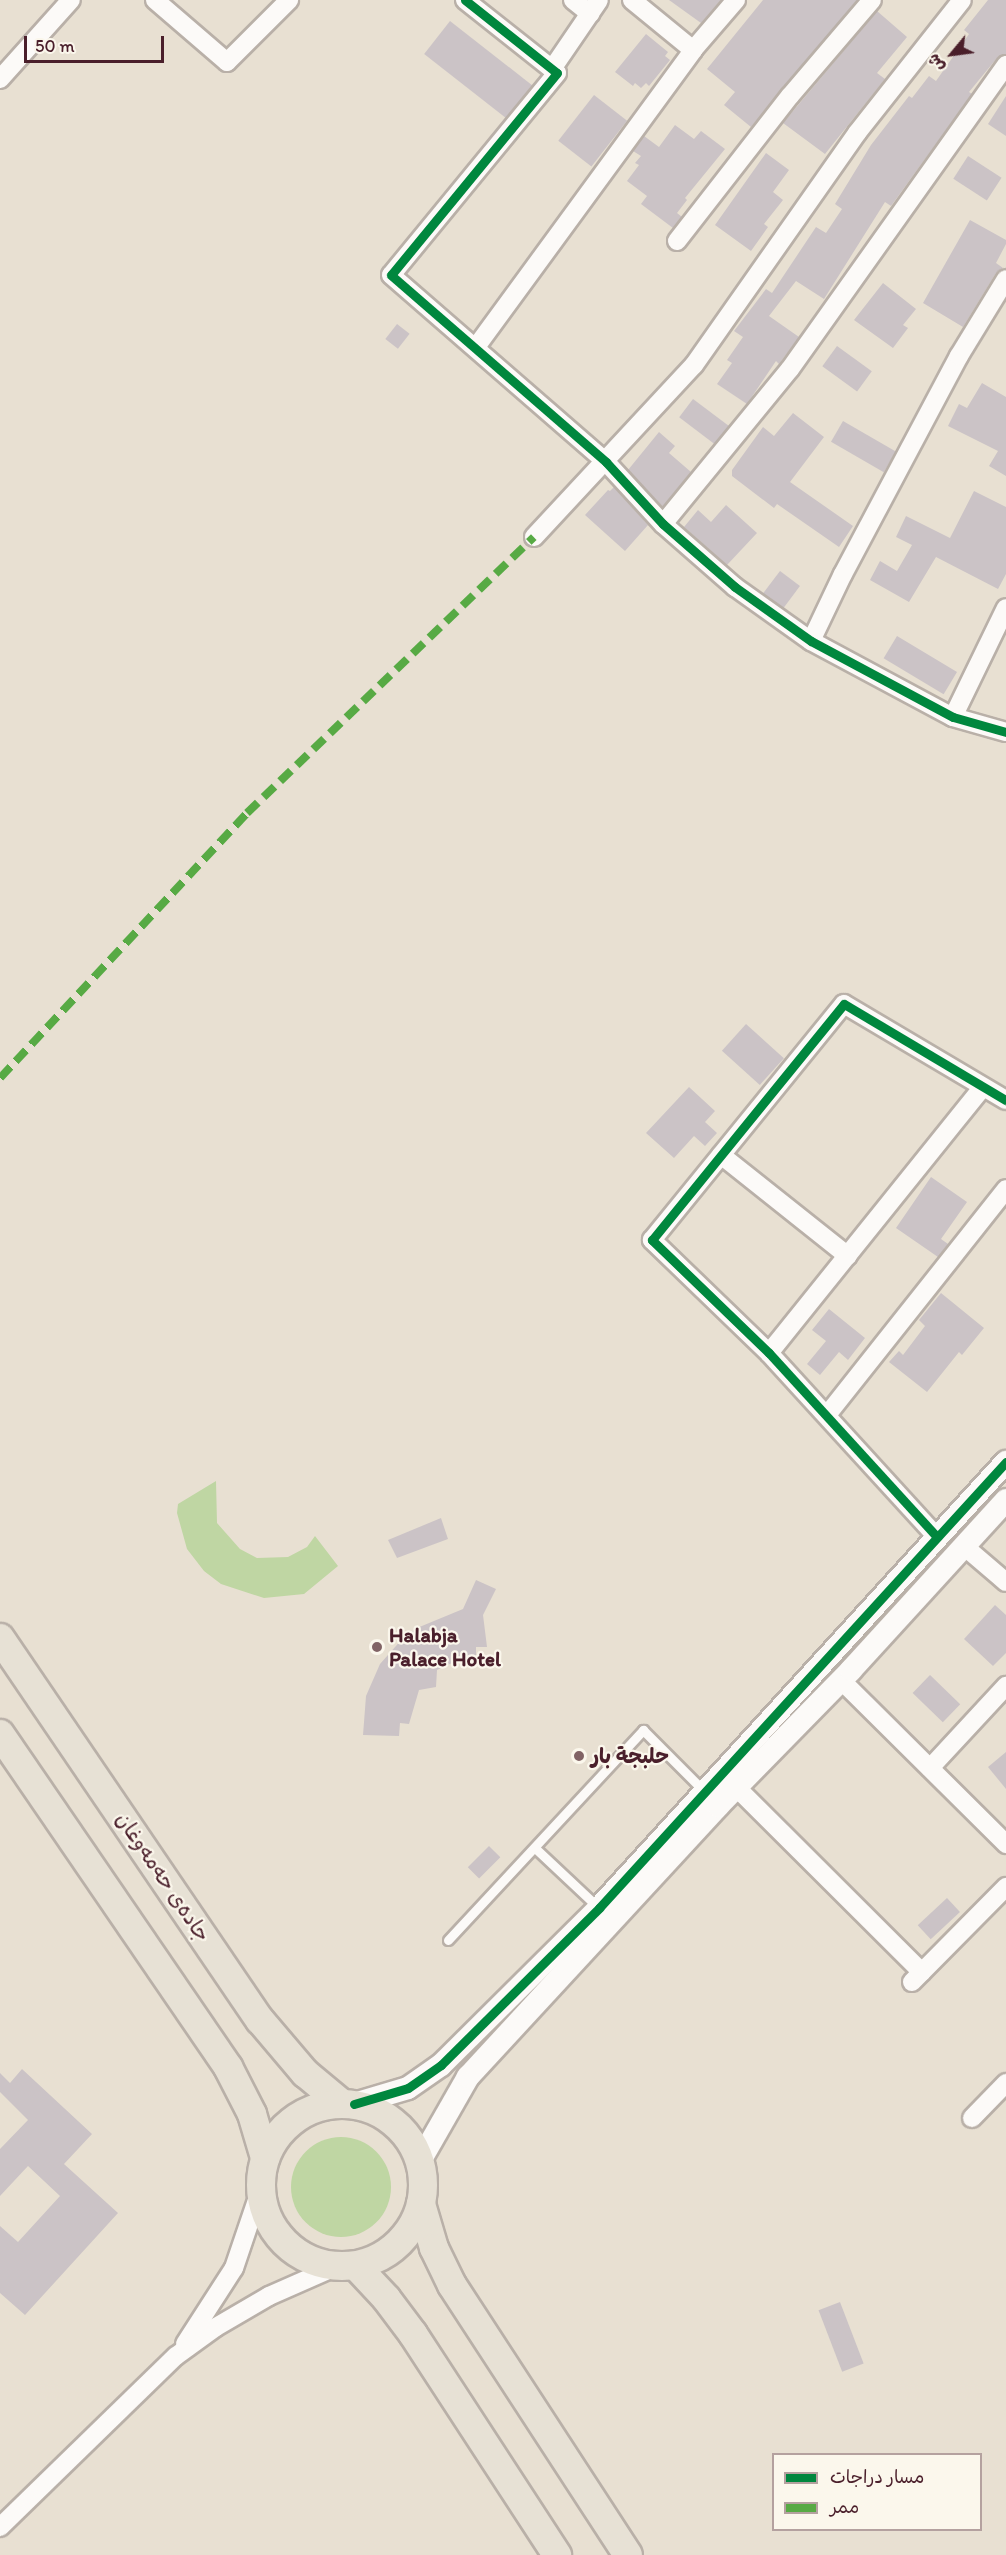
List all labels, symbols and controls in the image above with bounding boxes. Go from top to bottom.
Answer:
scale bar [27,24,166,62]
north arrow [922,24,982,84]
text: 50 m [35,35,75,57]
text: ش [923,51,948,75]
place label: Halabja Palace Hotel [389,1622,501,1672]
marker: Halabja Palace Hotel [370,1640,384,1654]
place label: حلبجة بار [591,1743,669,1769]
marker: حلبجة بار [572,1749,586,1763]
street label: جادەی حەمەوغان [110,1808,216,1946]
legend [772,2453,982,2531]
text: مسار دراجات [830,2466,924,2488]
text: ممر [830,2496,859,2518]

